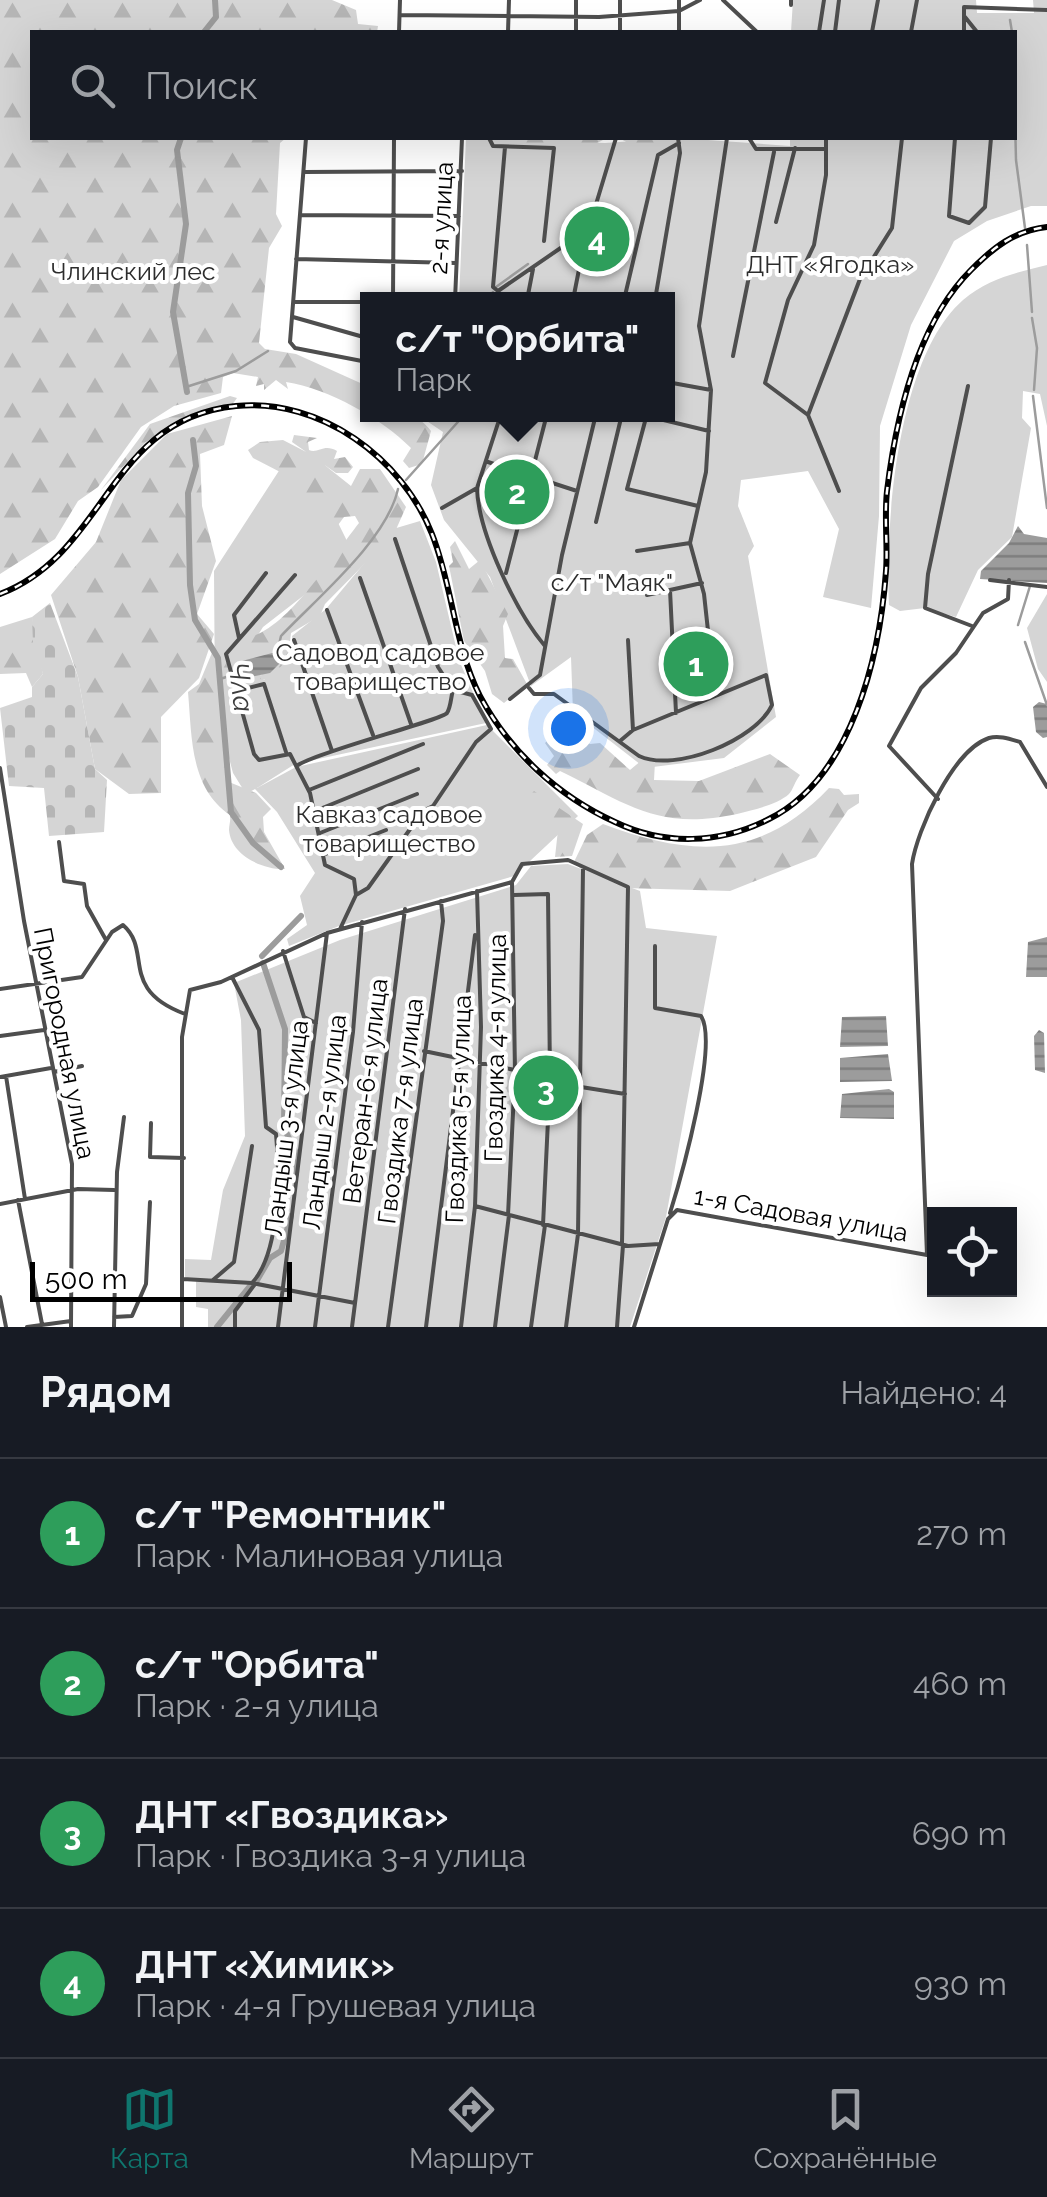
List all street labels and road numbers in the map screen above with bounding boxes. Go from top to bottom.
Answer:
street label: 2-я улица [423,161,459,275]
street label: Пригородная улица [28,925,102,1161]
street label: Гвоздика 4-я улица [478,934,512,1162]
street label: Ветеран-6-я улица [336,976,394,1206]
street label: Гвоздика 5-я улица [439,994,477,1224]
street label: Гвоздика 7-я улица [371,996,429,1226]
street label: Ландыш 2-я улица [296,1012,352,1232]
street label: Ландыш 3-я улица [258,1018,314,1238]
street label: 1-я Садовая улица [692,1180,910,1248]

